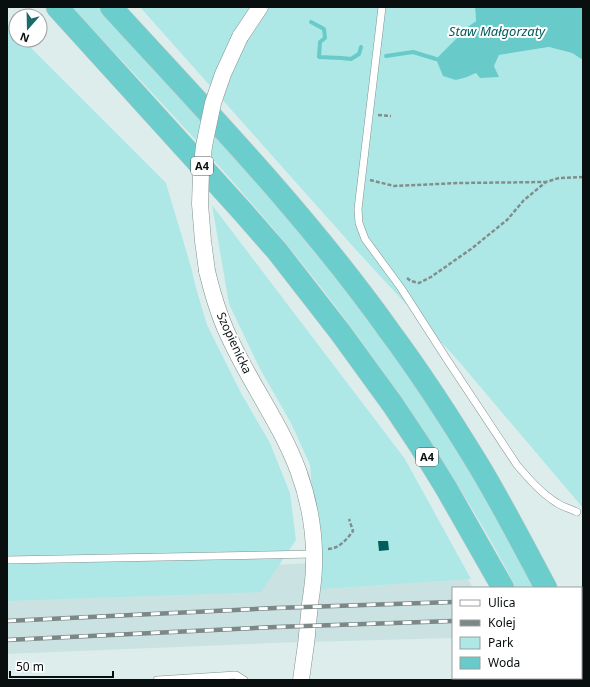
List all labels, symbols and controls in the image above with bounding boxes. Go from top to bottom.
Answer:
north arrow [8,8,48,48]
water label: Staw Małgorzaty [449,22,546,40]
text: N [18,29,31,46]
road number: A4 [191,157,213,175]
street label: Szopienicka [213,309,256,376]
road number: A4 [416,448,438,466]
legend [452,587,582,679]
text: Ulica [488,594,515,611]
text: Kolej [488,614,516,631]
text: Park [488,634,514,651]
scale bar [10,653,113,679]
text: Woda [488,654,520,671]
text: 50 m [16,658,44,675]

